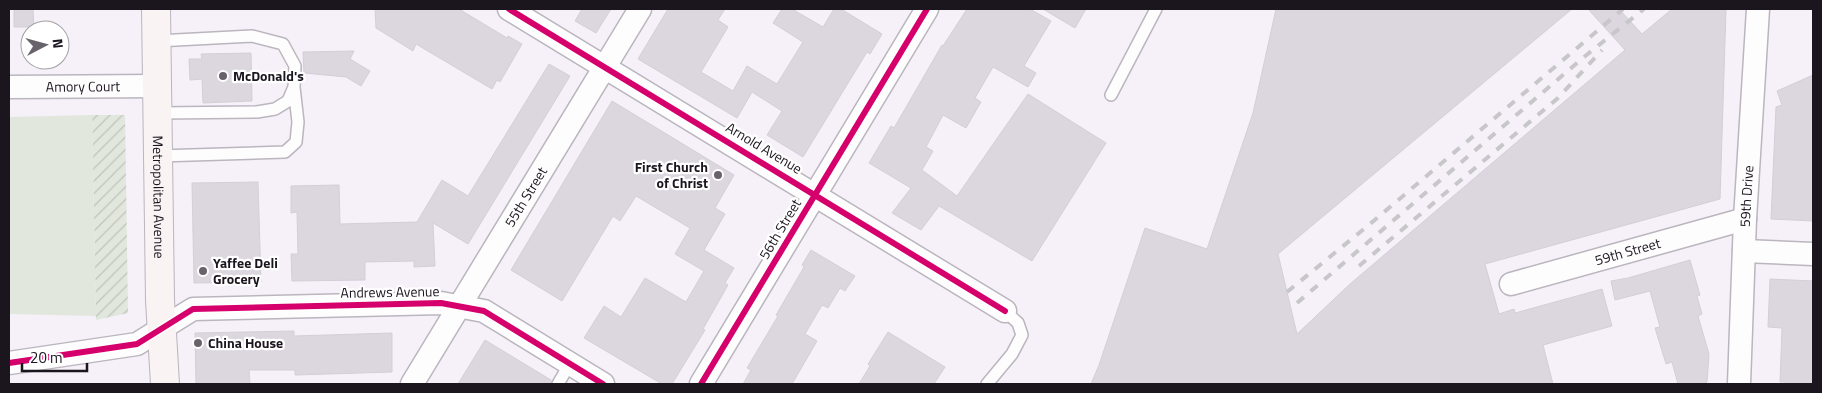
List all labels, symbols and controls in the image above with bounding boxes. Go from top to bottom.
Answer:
north arrow [20,20,70,70]
text: N [47,38,69,50]
place label: McDonald's [233,65,304,86]
marker: McDonald's [217,70,229,82]
street label: Amory Court [46,75,120,97]
street label: Arnold Avenue [722,117,806,179]
street label: Metropolitan Avenue [148,135,170,259]
place label: First Church of Christ [635,156,708,193]
street label: 55th Street [499,162,552,231]
street label: 59th Drive [1734,165,1758,227]
marker: First Church of Christ [712,169,724,181]
street label: 56th Street [753,194,806,263]
street label: 59th Street [1592,232,1663,270]
place label: Yaffee Deli Grocery [213,252,278,289]
marker: Yaffee Deli Grocery [197,265,209,277]
street label: Andrews Avenue [340,280,440,303]
place label: China House [208,332,283,353]
marker: China House [192,337,204,349]
scale bar [22,340,88,372]
text: 20 m [30,346,63,369]

